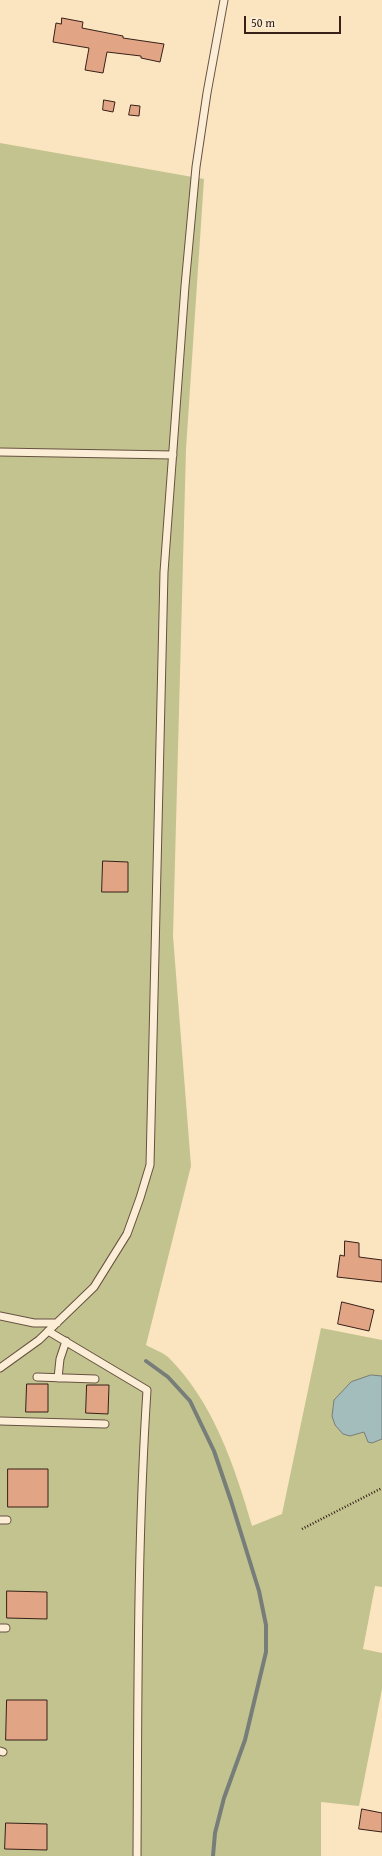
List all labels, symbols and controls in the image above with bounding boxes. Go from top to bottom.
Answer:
scale bar [246,8,343,34]
text: 50 m [251,14,275,31]

